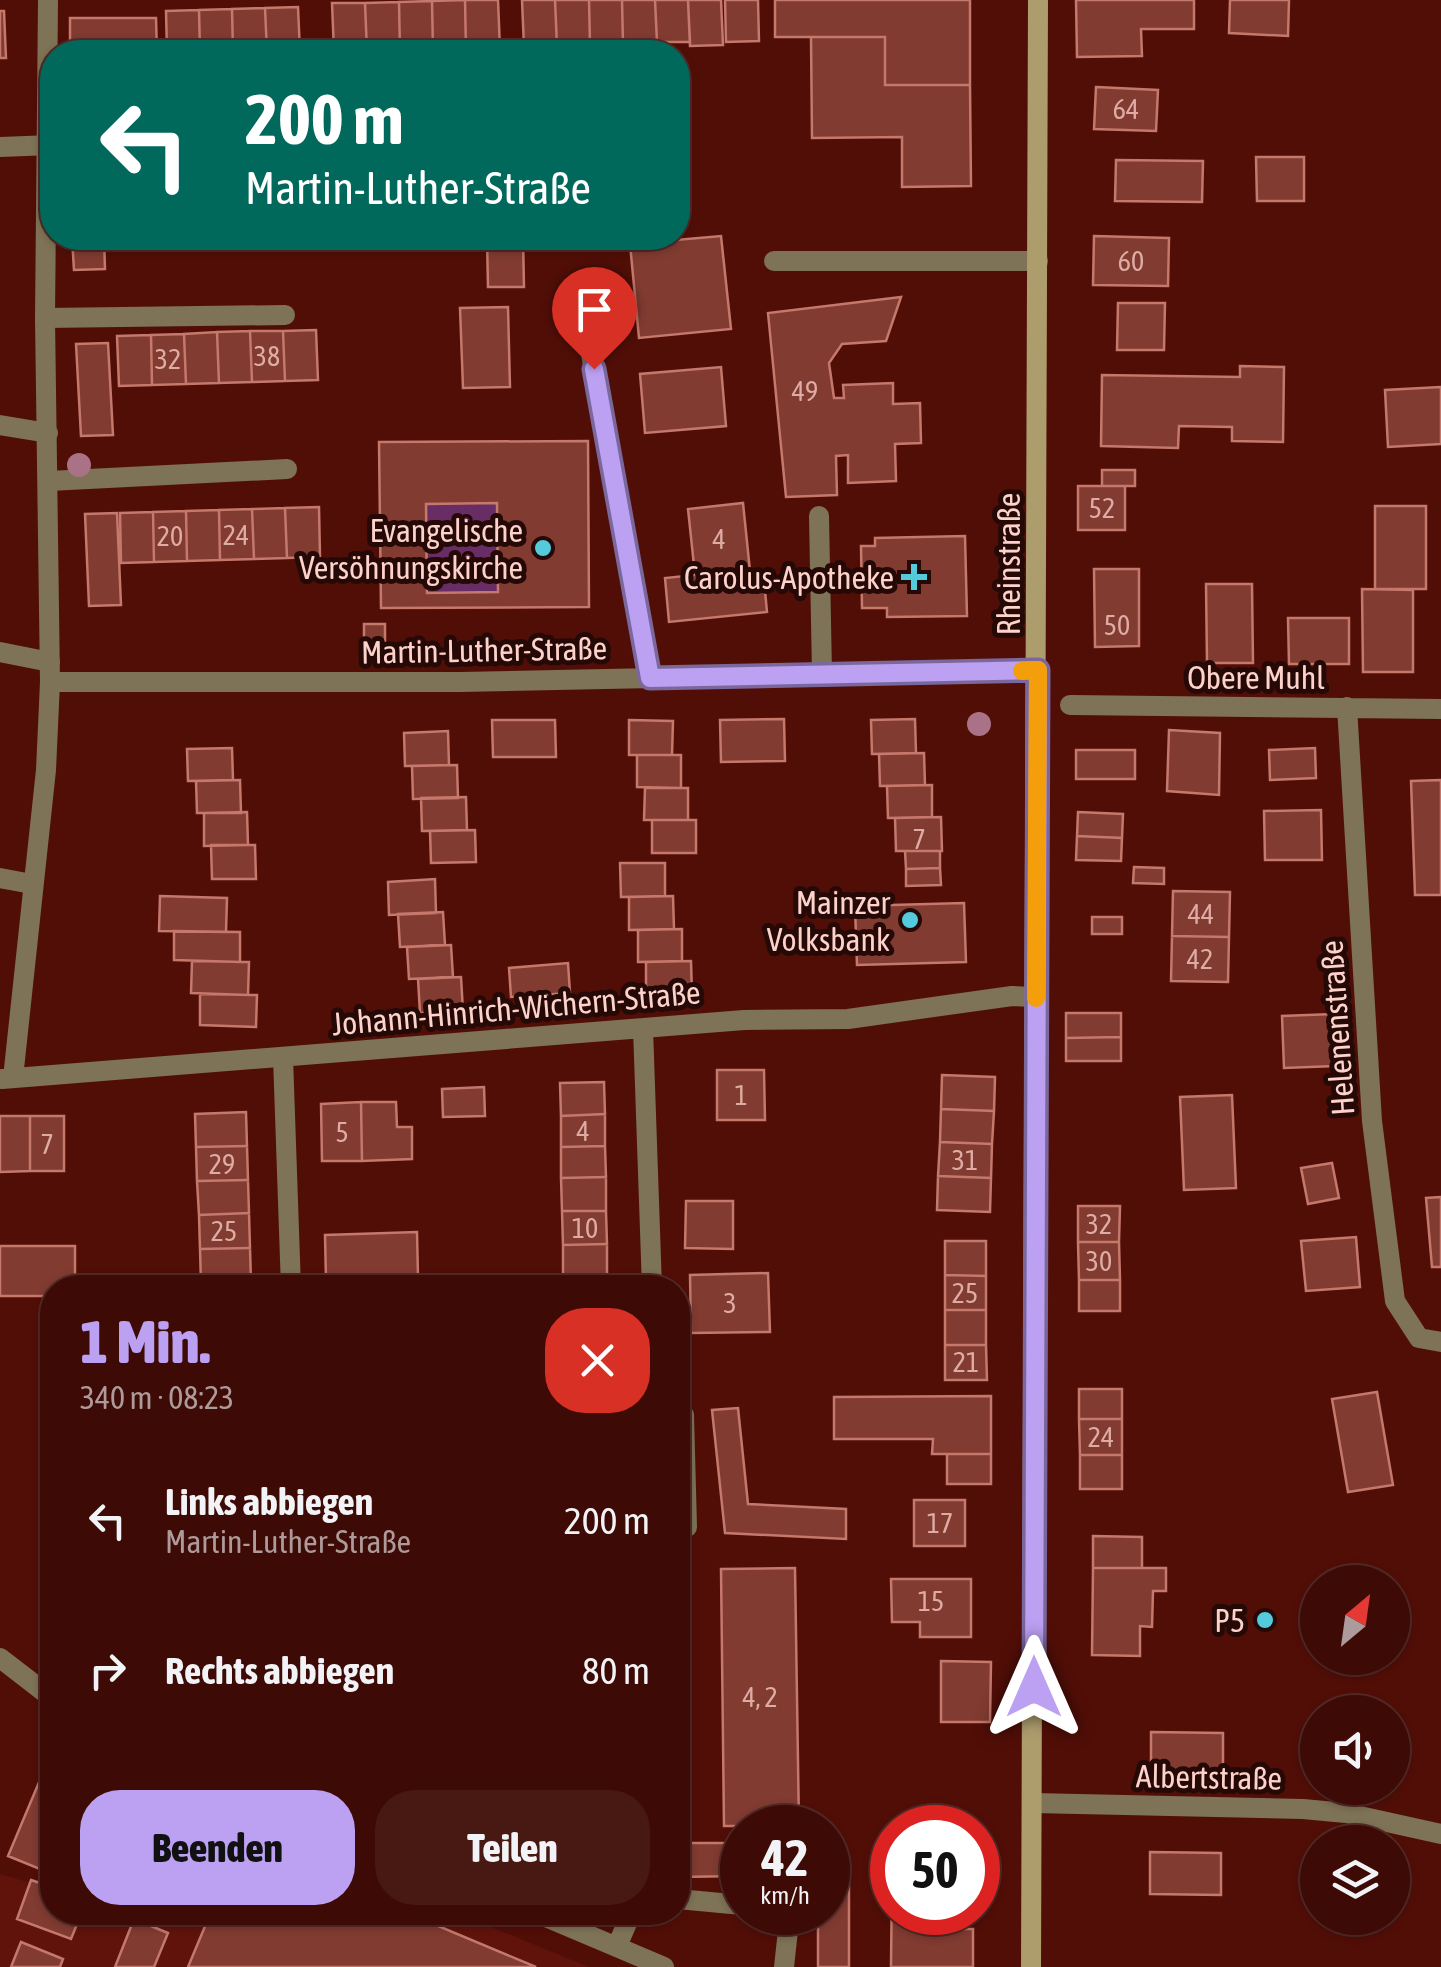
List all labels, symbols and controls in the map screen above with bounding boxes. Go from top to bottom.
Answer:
text: 200 m [245,79,404,159]
icon: left [80,80,210,210]
house number: 64 [1113,93,1139,125]
text: Martin-Luther-Straße [245,162,591,214]
house number: 60 [1118,245,1144,277]
pin [552,267,637,370]
icon: arrive [567,282,622,337]
house number: 38 [254,340,280,372]
house number: 32 [155,343,181,375]
house number: 49 [792,375,818,407]
house number: 52 [1089,492,1115,524]
street label: Rheinstraße [990,493,1027,635]
place label: Evangelische Versöhnungskirche [299,512,523,586]
house number: 24 [223,519,249,551]
house number: 20 [157,520,183,552]
house number: 4 [712,523,726,555]
marker: Evangelische Versöhnungskirche [532,537,554,559]
place label: Carolus-Apotheke [684,559,894,596]
marker: Carolus-Apotheke [903,566,925,588]
house number: 50 [1104,609,1130,641]
street label: Martin-Luther-Straße [361,629,607,671]
street label: Obere Muhl [1187,659,1325,696]
house number: 7 [912,823,926,855]
place label: Mainzer Volksbank [767,884,891,958]
house number: 44 [1188,898,1214,930]
marker: Mainzer Volksbank [899,909,921,931]
street label: Helenenstraße [1312,939,1362,1117]
house number: 42 [1187,943,1213,975]
street label: Johann-Hinrich-Wichern-Straße [330,973,702,1043]
house number: 1 [734,1079,748,1111]
house number: 4 [576,1115,590,1147]
house number: 5 [335,1116,349,1148]
house number: 7 [40,1128,54,1160]
house number: 31 [952,1144,978,1176]
house number: 29 [209,1148,235,1180]
house number: 32 [1086,1208,1112,1240]
house number: 10 [572,1212,598,1244]
house number: 25 [211,1215,237,1247]
house number: 30 [1086,1245,1112,1277]
house number: 25 [952,1277,978,1309]
house number: 3 [723,1287,737,1319]
text: 1 Min. [80,1307,210,1376]
button: close [545,1308,650,1413]
house number: 21 [953,1346,979,1378]
text: 340 m · 08:23 [80,1379,234,1416]
house number: 24 [1088,1421,1114,1453]
text: Links abbiegen [165,1480,373,1523]
icon: left [80,1493,135,1548]
text: 200 m [564,1499,650,1542]
house number: 17 [927,1507,953,1539]
text: Martin-Luther-Straße [165,1523,411,1560]
north arrow [1300,1565,1410,1675]
map controls [1300,1565,1410,1935]
house number: 15 [918,1585,944,1617]
place label: P5 [1214,1602,1245,1639]
marker: P5 [1254,1609,1276,1631]
position arrow [982,1635,1086,1739]
icon: right [80,1643,135,1698]
text: Rechts abbiegen [165,1649,394,1692]
text: 80 m [582,1649,650,1692]
house number: 4, 2 [742,1681,778,1713]
button: sound [1300,1695,1410,1805]
street label: Albertstraße [1136,1757,1282,1797]
button: Beenden [80,1790,355,1905]
button: Teilen [375,1790,650,1905]
speed limit sign: 50 [870,1805,1000,1935]
button: layers [1300,1825,1410,1935]
text: 42 [761,1829,808,1887]
text: km/h [760,1881,810,1909]

